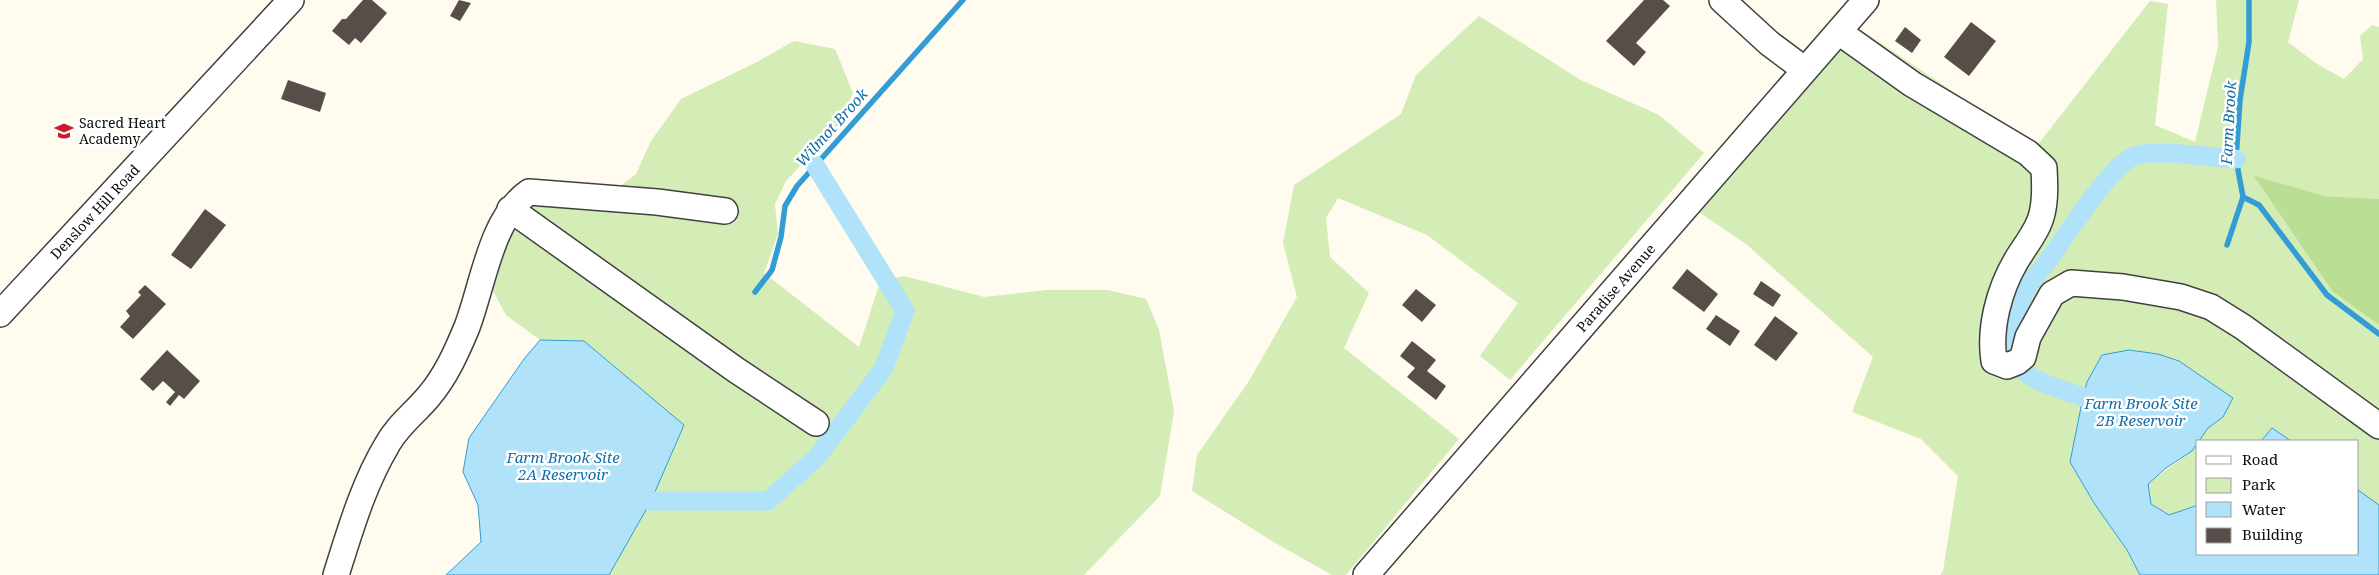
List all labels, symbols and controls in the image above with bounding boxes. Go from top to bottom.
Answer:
water label: Farm Brook [2216,80,2240,166]
water label: Wilmot Brook [791,84,872,171]
place label: Sacred Heart Academy [79,113,166,148]
school or university icon: Sacred Heart Academy [53,120,75,142]
street label: Denslow Hill Road [46,160,144,263]
street label: Paradise Avenue [1572,240,1659,336]
water label: Farm Brook Site 2B Reservoir [2083,393,2198,430]
legend [2196,440,2359,555]
water label: Farm Brook Site 2A Reservoir [505,447,620,484]
text: Road [2242,449,2278,469]
text: Park [2242,474,2276,494]
text: Water [2242,499,2285,519]
text: Building [2242,524,2303,544]

